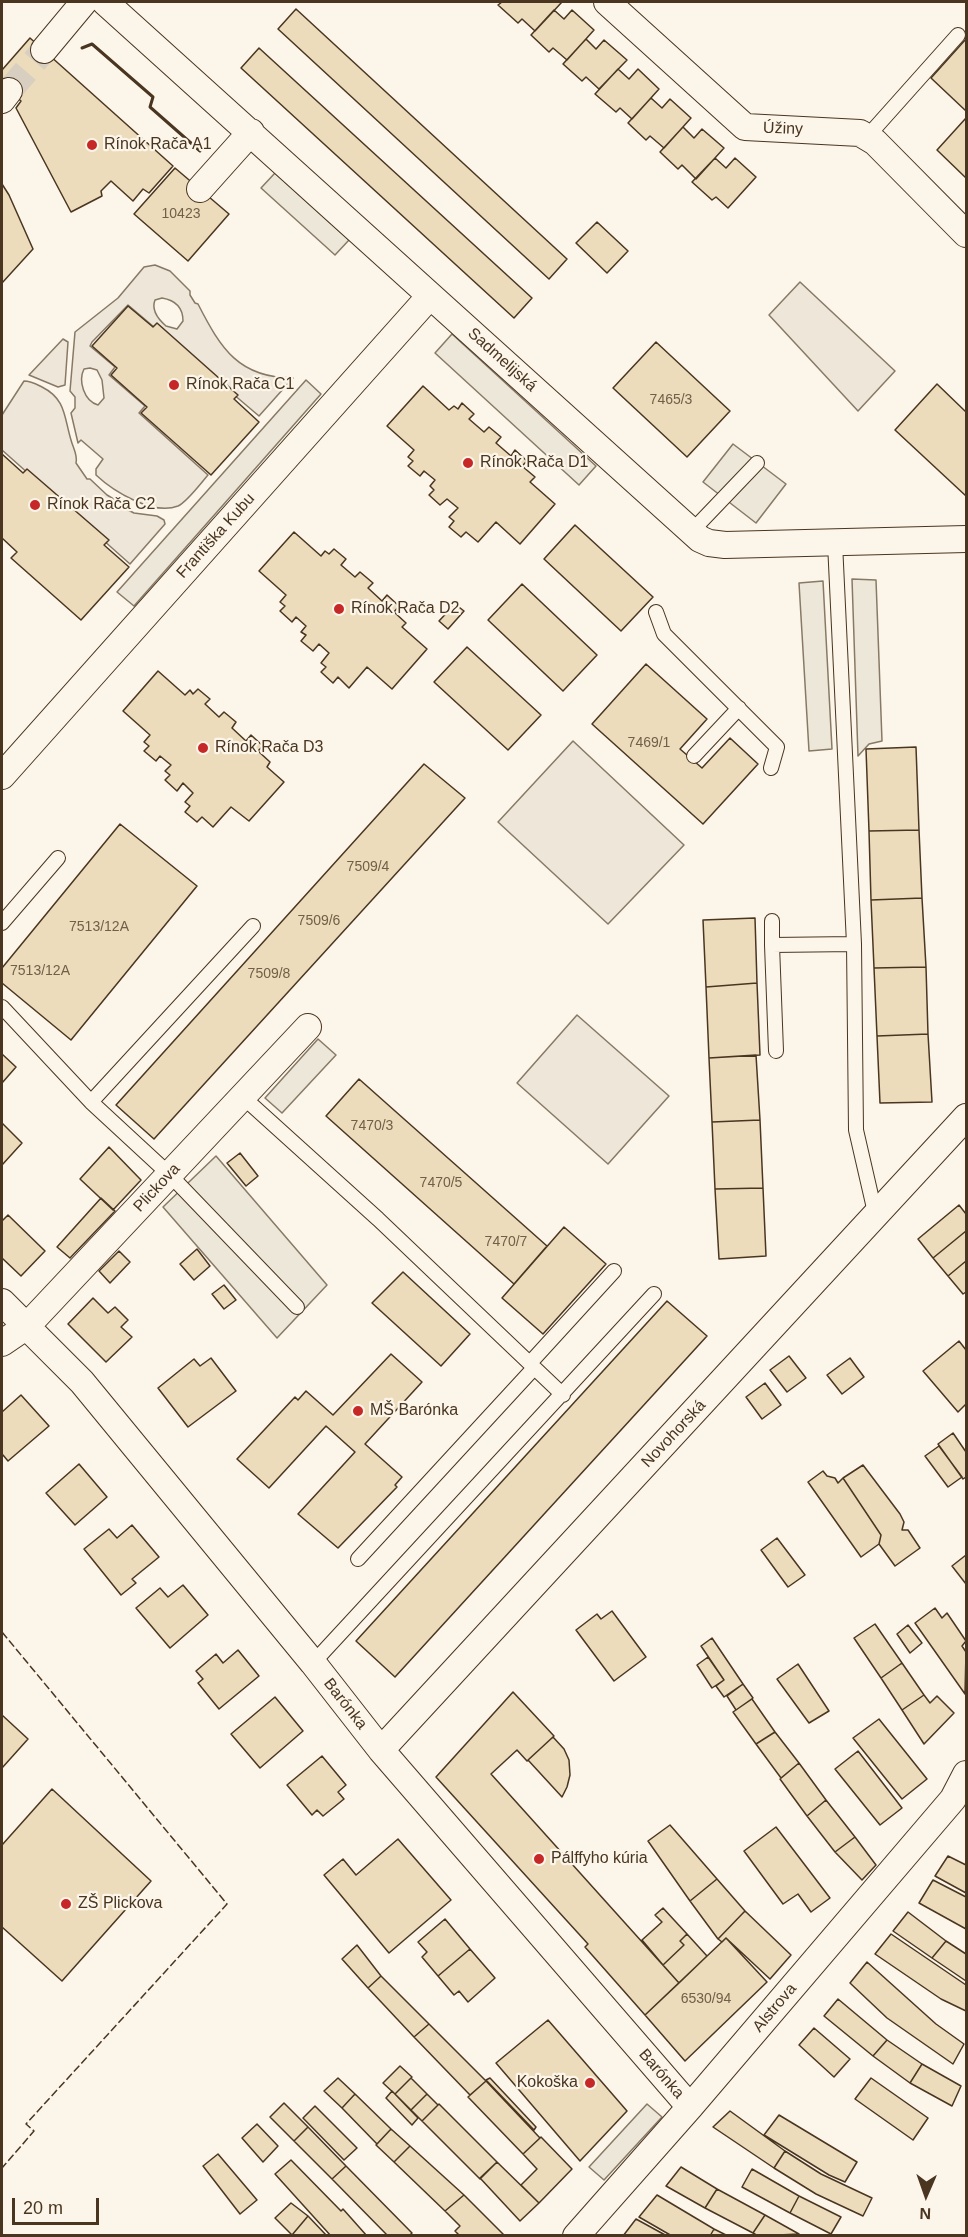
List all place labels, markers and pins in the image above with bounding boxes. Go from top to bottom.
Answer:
place label: Rínok Rača A1 [104,135,212,155]
marker: Rínok Rača A1 [85,138,99,152]
place label: Rínok Rača C1 [186,375,294,395]
marker: Rínok Rača C1 [167,378,181,392]
place label: Rínok Rača D1 [480,453,588,473]
marker: Rínok Rača D1 [461,456,475,470]
place label: Rínok Rača C2 [47,495,155,515]
marker: Rínok Rača C2 [28,498,42,512]
place label: Rínok Rača D2 [351,599,459,619]
marker: Rínok Rača D2 [332,602,346,616]
place label: Rínok Rača D3 [215,738,323,758]
marker: Rínok Rača D3 [196,741,210,755]
place label: MŠ Barónka [370,1401,458,1421]
marker: MŠ Barónka [351,1404,365,1418]
place label: Pálffyho kúria [551,1849,648,1869]
marker: Pálffyho kúria [532,1852,546,1866]
place label: ZŠ Plickova [78,1894,162,1914]
marker: ZŠ Plickova [59,1897,73,1911]
place label: Kokoška [517,2073,578,2093]
marker: Kokoška [583,2076,597,2090]

